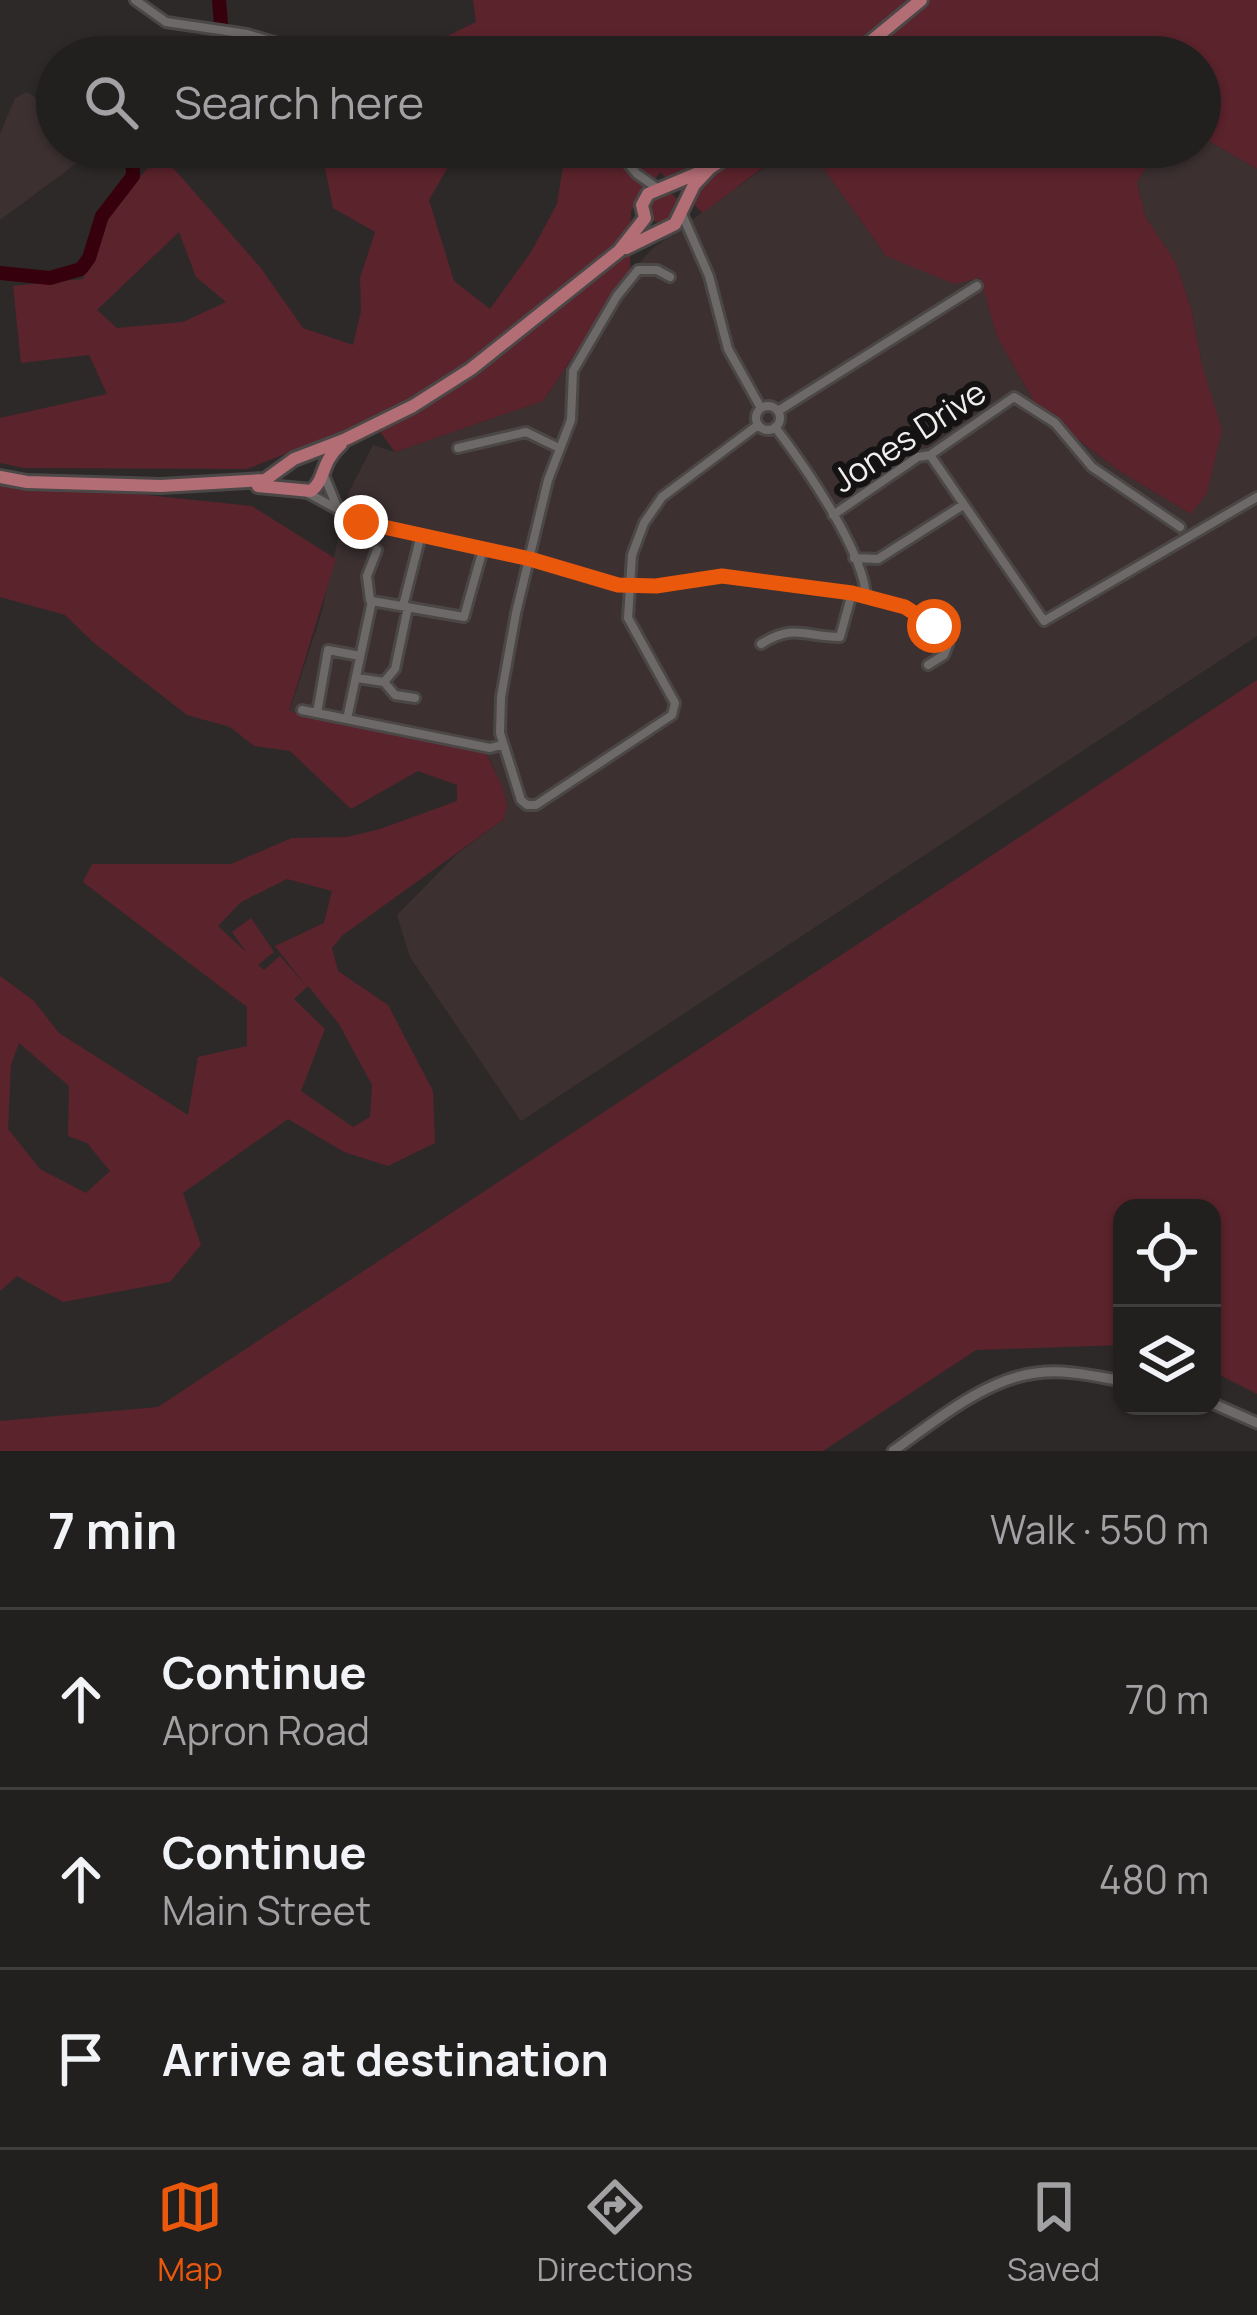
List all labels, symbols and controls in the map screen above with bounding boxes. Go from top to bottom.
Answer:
search box [36,36,1221,168]
icon: search [78,69,144,135]
text: Search here [174,71,424,133]
street label: Jones Drive [823,369,994,502]
route end [334,495,388,549]
route start [907,599,961,653]
map controls [1113,1199,1221,1415]
button: locate [1113,1199,1221,1307]
button: layers [1113,1307,1221,1415]
text: 7 min [48,1495,177,1564]
text: Walk · 550 m [990,1502,1209,1556]
text: Continue [162,1641,367,1703]
icon: ahead [48,1666,114,1732]
text: 70 m [1125,1672,1209,1726]
text: Apron Road [162,1703,370,1757]
text: Continue [162,1821,367,1883]
icon: ahead [48,1846,114,1912]
text: 480 m [1099,1852,1209,1906]
text: Main Street [162,1883,371,1937]
icon: arrive [48,2026,114,2092]
text: Arrive at destination [162,2028,609,2090]
tab: Map [157,2174,223,2291]
tab: Directions [537,2174,693,2291]
tab: Saved [1007,2174,1100,2291]

